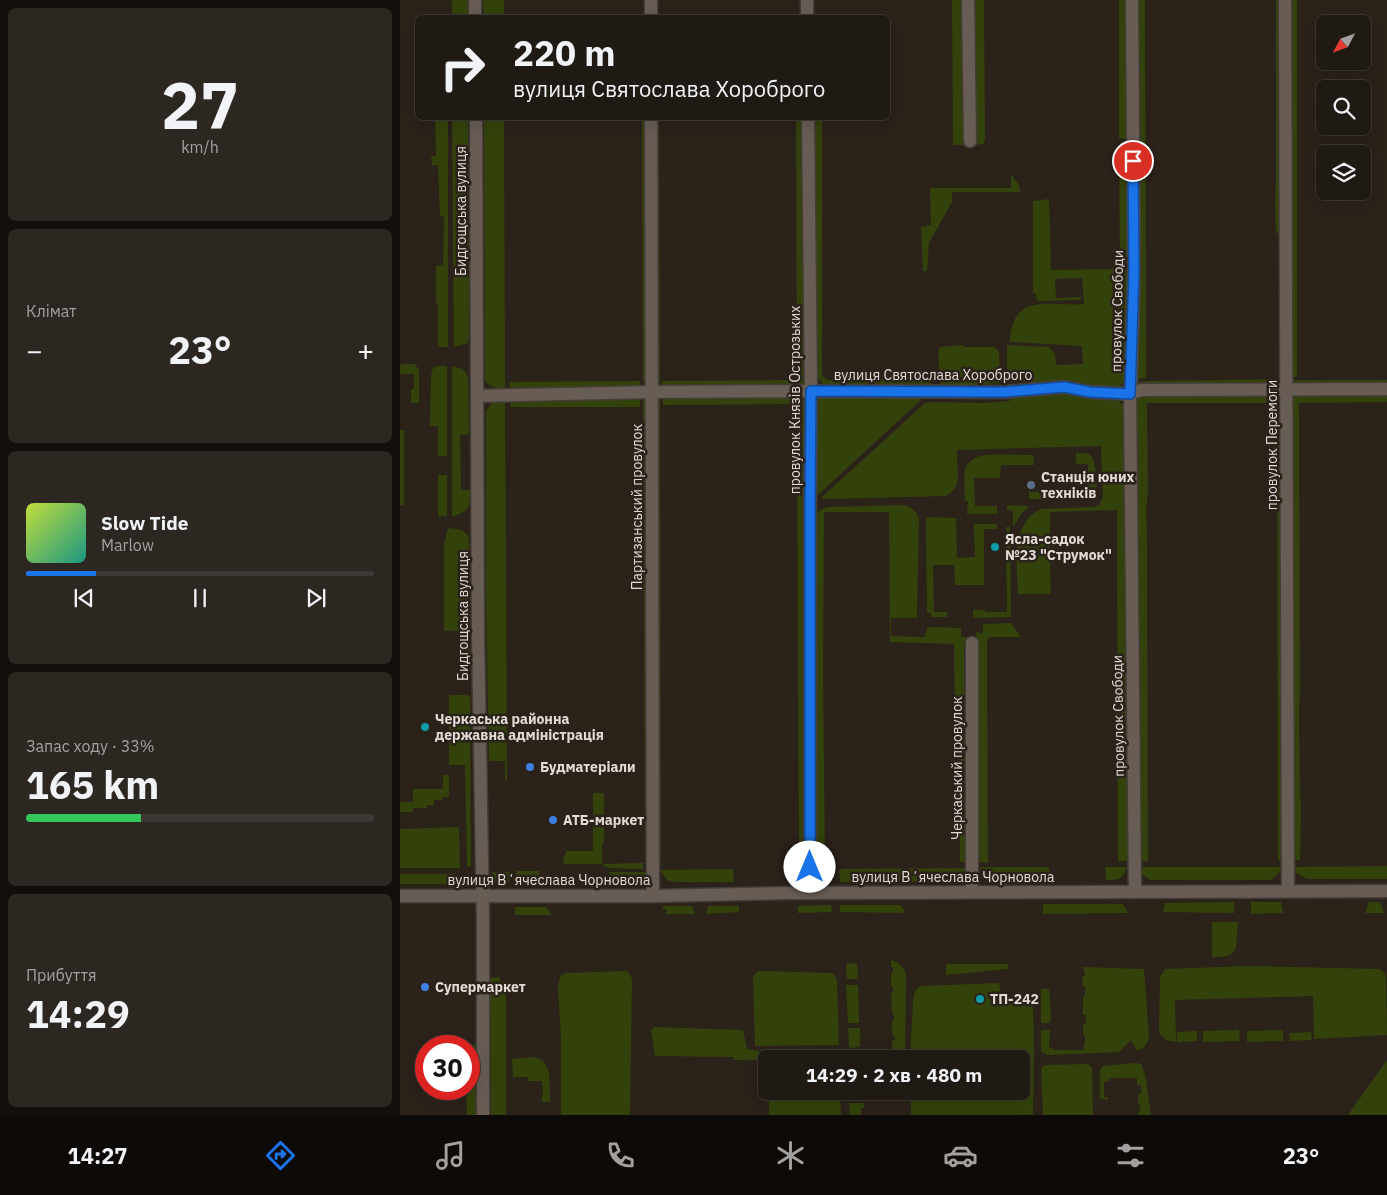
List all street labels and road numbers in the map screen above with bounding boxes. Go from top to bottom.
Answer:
street label: Бидгощська вулиця [452,146,470,276]
street label: провулок Свободи [1107,250,1127,372]
street label: провулок Князів Острозьких [786,306,804,494]
street label: вулиця Святослава Хороброго [834,366,1033,384]
street label: провулок Перемоги [1263,380,1281,510]
street label: Партизанський провулок [628,424,646,590]
street label: Бидгощська вулиця [454,551,472,681]
street label: провулок Свободи [1108,655,1128,777]
street label: Черкаський провулок [948,696,966,840]
street label: вулиця Вʼячеслава Чорновола [851,868,1055,886]
street label: вулиця Вʼячеслава Чорновола [447,871,651,889]

